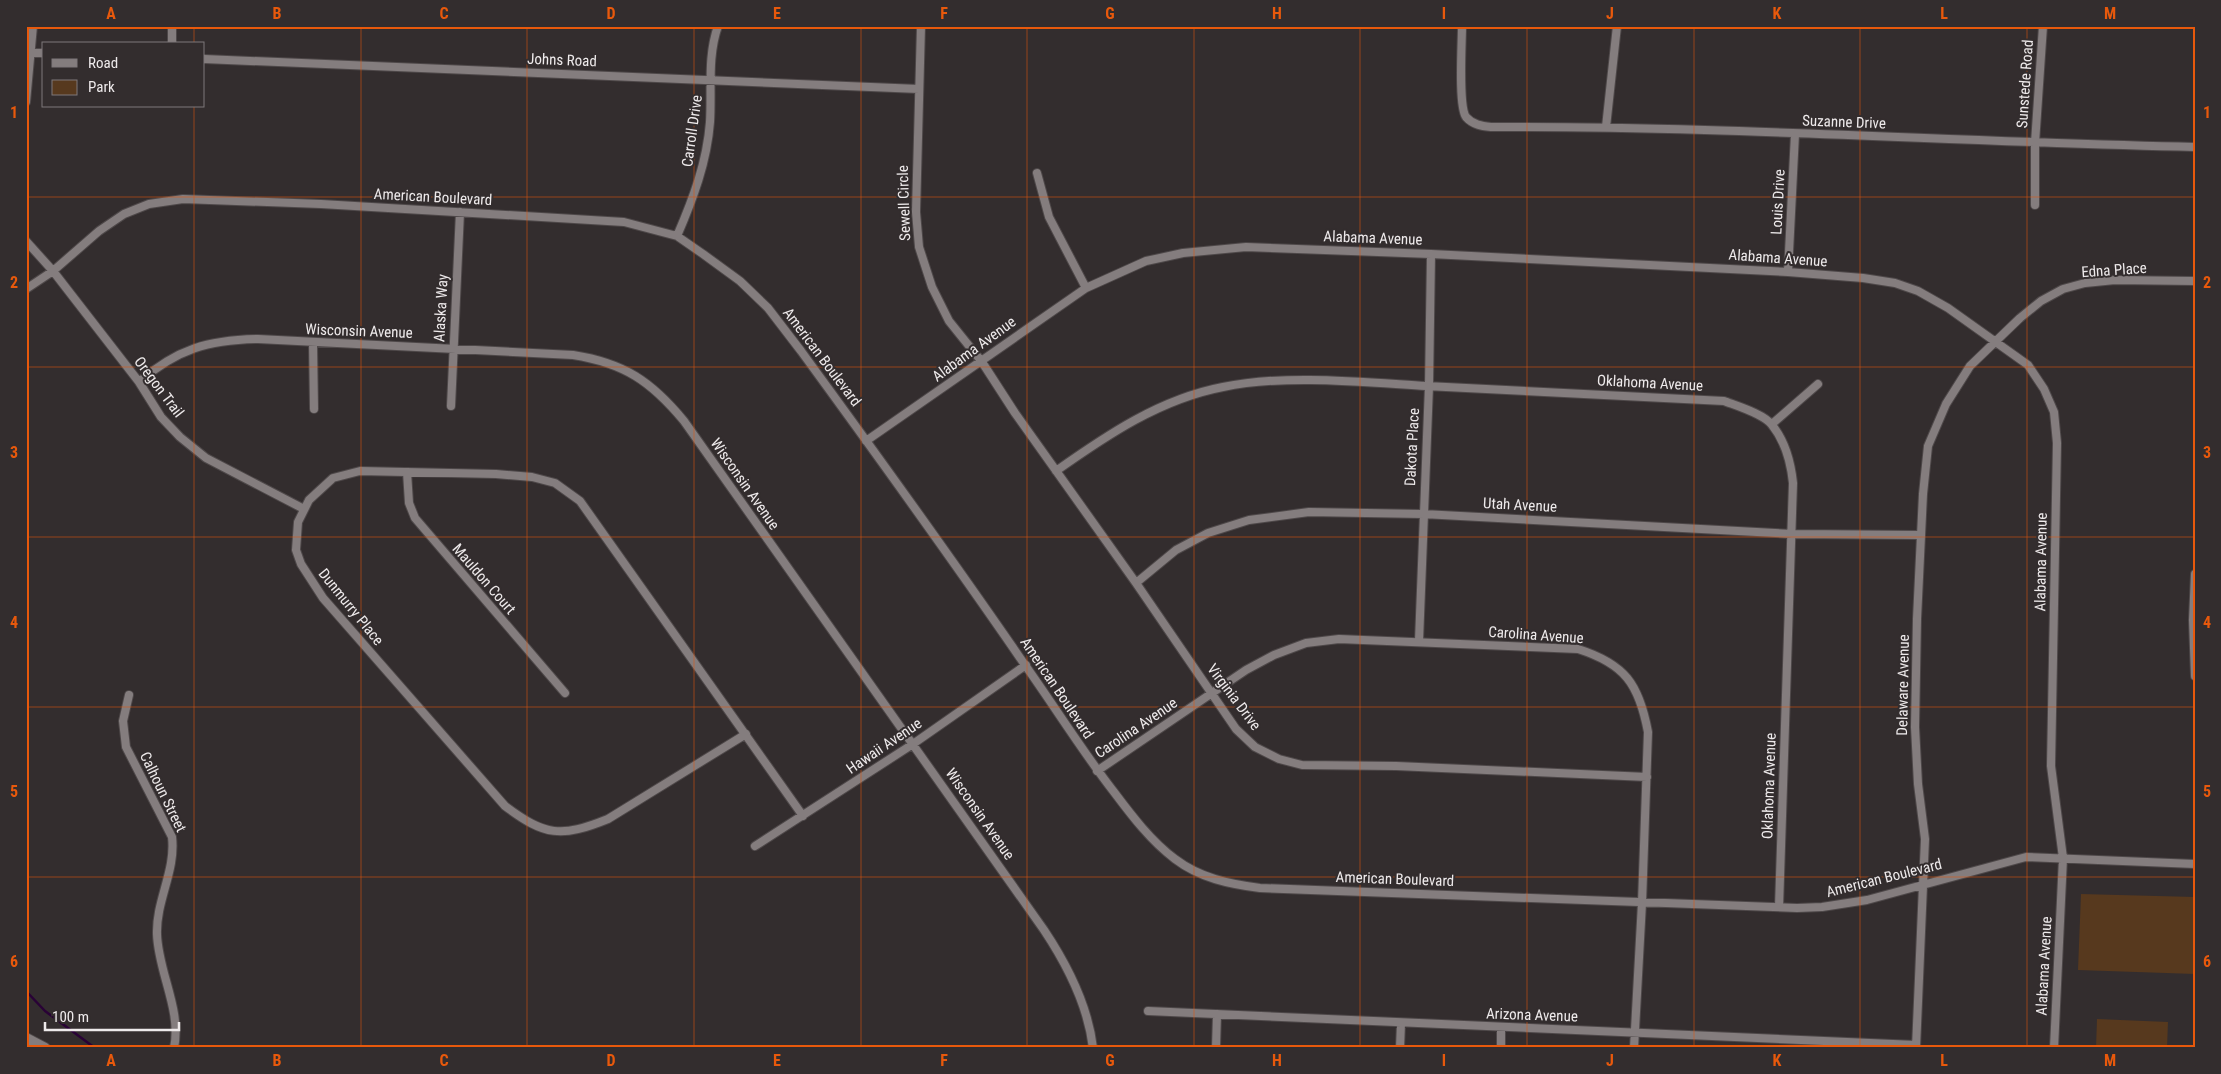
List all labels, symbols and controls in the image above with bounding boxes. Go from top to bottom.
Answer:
text: A [106,4,116,23]
text: B [273,4,282,23]
text: C [439,4,449,23]
text: D [606,4,616,23]
text: E [773,4,781,23]
text: F [940,4,948,23]
text: G [1105,4,1115,23]
text: H [1272,4,1282,23]
text: I [1442,4,1446,23]
text: J [1606,4,1614,23]
text: K [1773,4,1782,23]
text: L [1940,4,1948,23]
text: M [2104,4,2116,23]
street label: Sunstede Road [2013,39,2037,129]
legend [42,42,205,108]
street label: Johns Road [527,50,597,70]
text: Road [88,54,118,72]
text: Park [88,78,115,96]
street label: Carroll Drive [678,94,706,168]
text: 1 [10,103,18,122]
text: 1 [2203,103,2211,122]
street label: Suzanne Drive [1802,112,1886,132]
street label: Sewell Circle [894,165,914,241]
street label: Louis Drive [1767,169,1789,235]
street label: American Boulevard [373,185,493,209]
street label: Alabama Avenue [1323,227,1423,249]
street label: Alabama Avenue [1728,246,1828,270]
street label: Edna Place [2081,259,2147,281]
text: 2 [10,273,18,292]
text: 2 [2203,273,2211,292]
street label: Alaska Way [430,274,452,342]
street label: American Boulevard [779,304,865,410]
street label: Alabama Avenue [929,313,1019,385]
street label: Wisconsin Avenue [305,320,413,342]
street label: Oregon Trail [130,353,188,421]
street label: Oklahoma Avenue [1596,371,1704,395]
street label: Dakota Place [1401,408,1423,486]
street label: Wisconsin Avenue [707,435,783,533]
text: 3 [10,443,18,462]
text: 3 [2203,443,2211,462]
street label: Utah Avenue [1483,494,1557,516]
street label: Alabama Avenue [2031,512,2051,612]
street label: Mauldon Court [448,540,520,618]
street label: Dunmurry Place [315,565,387,649]
text: 4 [10,613,18,632]
text: 4 [2203,613,2211,632]
street label: Carolina Avenue [1488,623,1584,647]
street label: American Boulevard [1016,634,1098,742]
street label: Delaware Avenue [1893,634,1913,736]
street label: Virginia Drive [1203,660,1265,734]
street label: Carolina Avenue [1091,694,1181,762]
street label: Hawaii Avenue [843,714,925,778]
street label: Oklahoma Avenue [1758,733,1780,839]
street label: Calhoun Street [136,749,190,835]
street label: Wisconsin Avenue [942,765,1018,863]
text: 5 [10,782,18,801]
text: 5 [2203,782,2211,801]
street label: American Boulevard [1824,855,1944,901]
street label: American Boulevard [1335,868,1455,890]
street label: Alabama Avenue [2032,916,2056,1016]
text: 6 [10,952,18,971]
text: 6 [2203,952,2211,971]
scale bar [45,999,179,1031]
street label: Arizona Avenue [1486,1004,1578,1026]
text: 100 m [52,1008,89,1026]
text: A [106,1051,116,1070]
text: B [273,1051,282,1070]
text: C [439,1051,449,1070]
text: D [606,1051,616,1070]
text: E [773,1051,781,1070]
text: F [940,1051,948,1070]
text: G [1105,1051,1115,1070]
text: H [1272,1051,1282,1070]
text: I [1442,1051,1446,1070]
text: J [1606,1051,1614,1070]
text: K [1773,1051,1782,1070]
text: L [1940,1051,1948,1070]
text: M [2104,1051,2116,1070]

